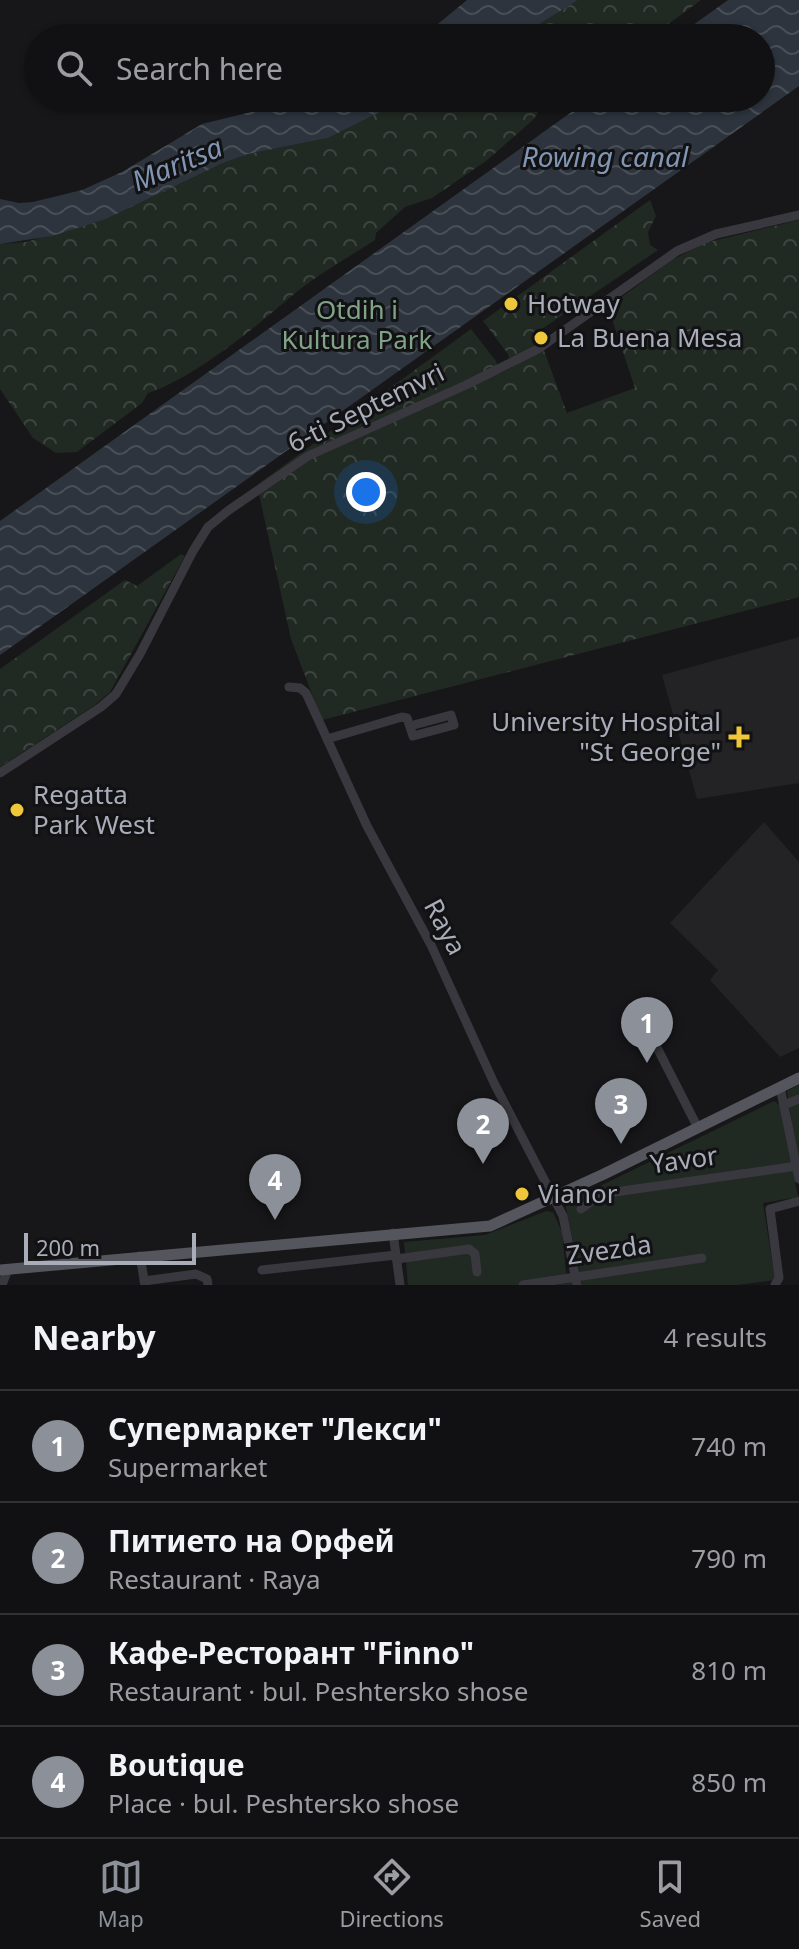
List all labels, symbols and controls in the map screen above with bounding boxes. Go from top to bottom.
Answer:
search box [24,24,775,112]
icon: search [52,46,96,90]
text: Search here [116,48,283,89]
water label: Maritsa [125,127,228,199]
water label: Rowing canal [522,137,689,175]
place label: Hotway [527,285,620,321]
park label: Otdih i Kultura Park [282,291,433,357]
marker: Hotway [502,295,520,313]
place label: La Buena Mesa [557,319,742,355]
marker: La Buena Mesa [532,329,550,347]
street label: 6-ti Septemvri [281,354,450,461]
your location [346,472,386,512]
place label: University Hospital "St George" [491,703,721,769]
marker: University Hospital "St George" [728,726,750,748]
place label: Regatta Park West [33,776,155,842]
marker: Regatta Park West [8,801,26,819]
street label: Raya [416,892,476,961]
pin: 1 [621,997,673,1063]
pin: 3 [595,1078,647,1144]
pin: 2 [457,1098,509,1164]
street label: Yavor [648,1136,720,1182]
pin: 4 [249,1154,301,1220]
place label: Vianor [538,1175,618,1211]
marker: Vianor [513,1185,531,1203]
street label: Zvezda [564,1225,654,1273]
scale bar [24,1229,196,1265]
text: 200 m [36,1232,100,1262]
text: Nearby [32,1314,156,1360]
text: 4 results [663,1319,767,1355]
text: Супермаркет "Лекси" [108,1408,442,1449]
text: 1 [51,1428,65,1464]
text: 740 m [691,1428,767,1464]
text: Supermarket [108,1449,267,1485]
text: Питието на Орфей [108,1520,395,1561]
text: 2 [51,1540,65,1576]
text: 790 m [691,1540,767,1576]
text: Restaurant · Raya [108,1561,321,1597]
text: Кафе-Ресторант "Finno" [108,1632,474,1673]
text: 3 [51,1652,65,1688]
text: 810 m [691,1652,767,1688]
text: Restaurant · bul. Peshtersko shose [108,1673,528,1709]
text: Boutique [108,1744,245,1785]
text: 4 [51,1764,65,1800]
text: 850 m [691,1764,767,1800]
text: Place · bul. Peshtersko shose [108,1785,459,1821]
tab: Map [98,1855,144,1933]
tab: Directions [339,1855,444,1933]
tab: Saved [640,1855,701,1933]

